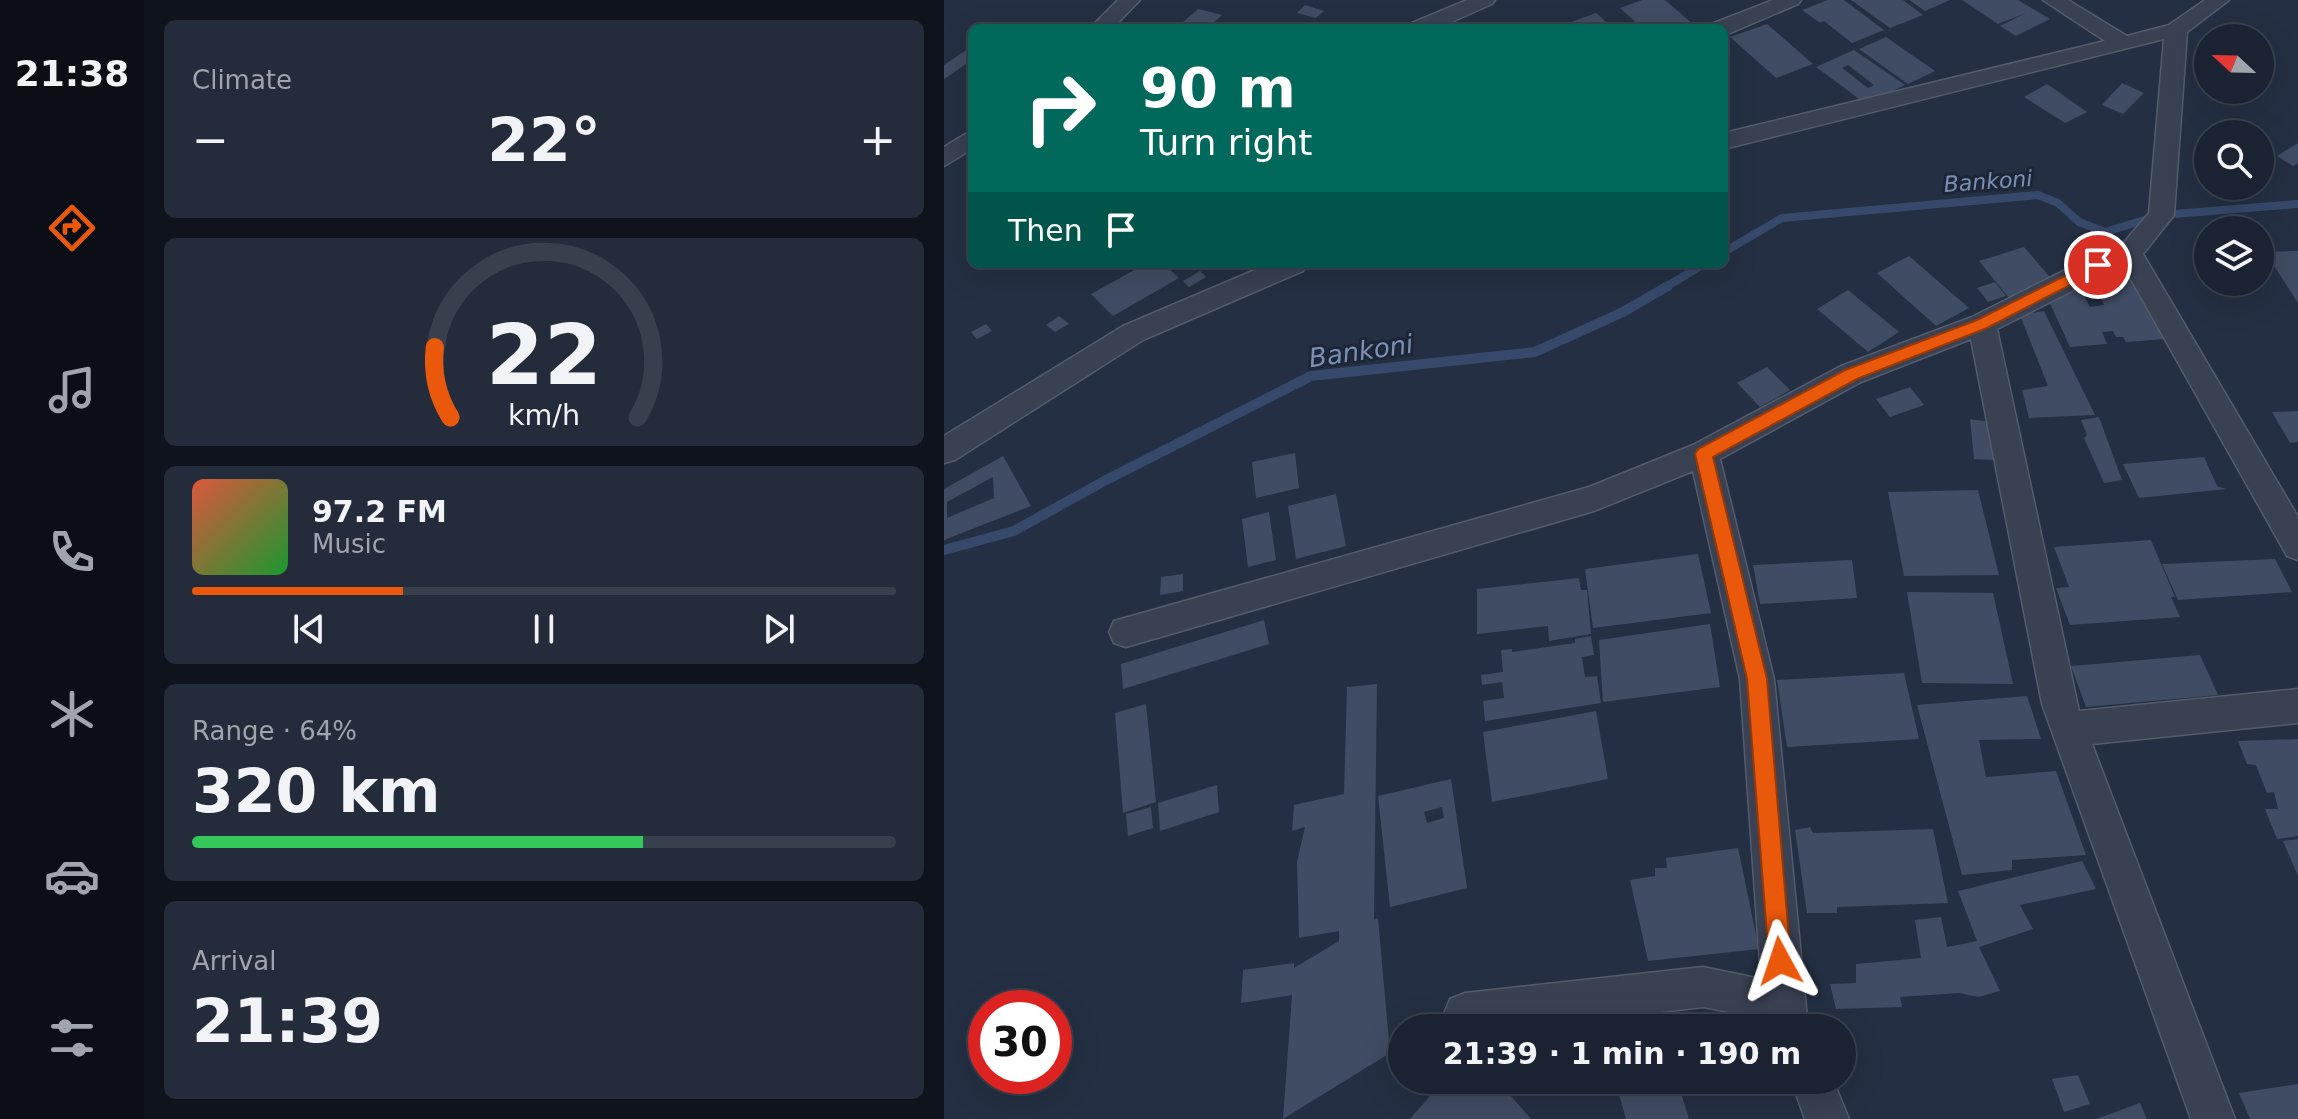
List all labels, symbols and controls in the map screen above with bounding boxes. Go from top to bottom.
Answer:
north arrow [2194,24,2274,104]
map controls [2194,24,2274,296]
text: 21:38 [15,53,129,94]
text: 90 m [1140,55,1296,120]
icon: right [1008,56,1112,160]
text: Climate [192,65,292,95]
text: 22° [487,105,601,175]
text: − [192,114,229,165]
text: + [859,114,896,165]
button: search [2194,120,2274,200]
text: Turn right [1140,122,1312,163]
water label: Bankoni [1943,166,2033,197]
icon: directions [44,200,100,256]
icon: arrive [1099,208,1143,252]
text: Then [1008,213,1083,248]
button: layers [2194,216,2274,296]
pin [2064,231,2132,299]
icon: arrive [2076,243,2120,287]
text: 22 [486,306,602,403]
water label: Bankoni [1307,329,1416,373]
icon: music [44,362,100,418]
text: km/h [508,398,580,432]
text: 97.2 FM [312,494,447,529]
icon: phone [44,524,100,580]
text: Music [312,529,386,559]
icon: previous [287,607,331,651]
icon: pause [522,607,566,651]
icon: next [757,607,801,651]
icon: climate [44,686,100,742]
text: Range · 64% [192,716,357,746]
text: 320 km [192,756,441,826]
icon: car [44,848,100,904]
position arrow [1738,919,1822,1003]
text: Arrival [192,946,276,976]
text: 21:39 [192,986,383,1056]
speed limit sign: 30 [968,990,1072,1094]
icon: filters [44,1010,100,1066]
text: 21:39 · 1 min · 190 m [1443,1036,1801,1071]

